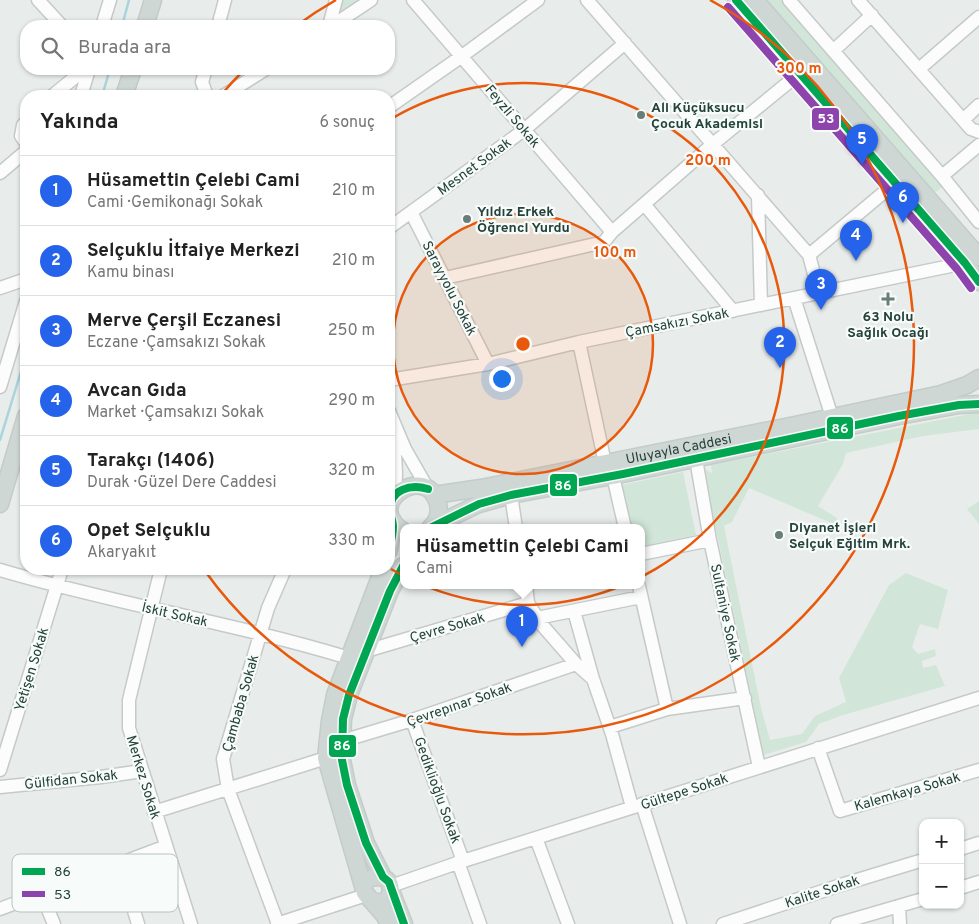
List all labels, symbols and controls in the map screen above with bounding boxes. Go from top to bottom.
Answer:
search box [20,20,395,75]
icon: search [38,34,66,62]
text: Burada ara [78,36,171,60]
text: 300 m [776,60,822,79]
street label: Feyzli Sokak [481,82,543,152]
place label: Ali Küçüksucu Çocuk Akademisi [651,100,763,133]
line badge: 53 [811,107,840,131]
text: Yakında [40,109,119,136]
marker: Ali Küçüksucu Çocuk Akademisi [635,109,647,121]
text: 53 [818,111,834,128]
text: 6 sonuç [320,113,375,133]
pin: 5 [846,124,878,165]
street label: Mesnet Sokak [435,135,515,200]
text: 200 m [685,152,731,171]
text: Hüsamettin Çelebi Cami [87,169,300,193]
text: 1 [53,181,59,201]
text: 210 m [332,181,375,201]
pin: 6 [887,182,919,223]
text: Cami · Gemikonağı Sokak [87,193,263,213]
place label: Yıldız Erkek Öğrenci Yurdu [477,204,570,237]
marker: Yıldız Erkek Öğrenci Yurdu [461,213,473,225]
pin: 4 [840,220,872,261]
street label: Sarayyolu Sokak [417,238,480,339]
text: Selçuklu İtfaiye Merkezi [87,239,300,263]
text: 100 m [594,244,636,263]
text: 2 [51,251,61,271]
text: 210 m [332,251,375,271]
text: Kamu binası [87,263,174,283]
pin: 3 [805,269,837,310]
marker: 63 Nolu Sağlık Ocağı [881,292,895,306]
street label: Çamsakızı Sokak [624,305,730,342]
text: Merve Çerşil Eczanesi [87,309,281,333]
place label: 63 Nolu Sağlık Ocağı [847,309,929,342]
text: 3 [51,321,61,341]
text: 250 m [328,321,375,341]
pin: 2 [764,327,796,368]
text: Eczane · Çamsakızı Sokak [87,333,266,353]
centre of rings [514,335,532,353]
your location [489,366,515,392]
text: Avcan Gıda [87,379,186,403]
text: 4 [51,391,61,411]
text: 290 m [328,391,375,411]
text: Market · Çamsakızı Sokak [87,403,264,423]
line badge: 86 [826,416,854,440]
text: 86 [831,421,849,438]
street label: Uluyayla Caddesi [624,431,733,469]
text: Tarakçı (1406) [87,449,215,473]
text: 5 [51,461,61,481]
text: 320 m [328,461,375,481]
text: Durak · Güzel Dere Caddesi [87,473,277,493]
line badge: 86 [549,473,578,497]
text: 86 [554,478,572,495]
text: Opet Selçuklu [87,519,211,543]
place label: Diyanet İşleri Selçuk Eğitim Mrk. [789,520,910,553]
popup [400,524,645,589]
marker: Diyanet İşleri Selçuk Eğitim Mrk. [773,529,785,541]
text: 6 [51,531,61,551]
text: 330 m [328,531,375,551]
text: Hüsamettin Çelebi Cami [416,535,629,559]
text: Akaryakıt [87,543,156,563]
text: Cami [416,559,453,579]
street label: Sultaniye Sokak [706,563,743,664]
street label: İskit Sokak [140,599,210,631]
pin: 1 [506,606,538,647]
street label: Çevre Sokak [408,610,487,647]
street label: Yetişen Sokak [12,625,53,713]
street label: Çambaba Sokak [219,653,263,754]
street label: Çevrepınar Sokak [405,679,514,731]
street label: Merkez Sokak [122,733,163,821]
line badge: 86 [328,734,357,758]
street label: Gediklioğlu Sokak [409,735,464,846]
text: 86 [333,738,351,755]
street label: Gülfidan Sokak [24,767,119,794]
street label: Kalemkaya Sokak [852,769,962,816]
street label: Gültepe Sokak [639,770,730,815]
map controls [919,819,964,909]
button: + [919,819,964,864]
legend [12,854,178,912]
text: 86 [54,864,71,881]
button: − [919,864,964,909]
street label: Kalite Sokak [783,872,862,912]
text: 53 [54,887,71,904]

